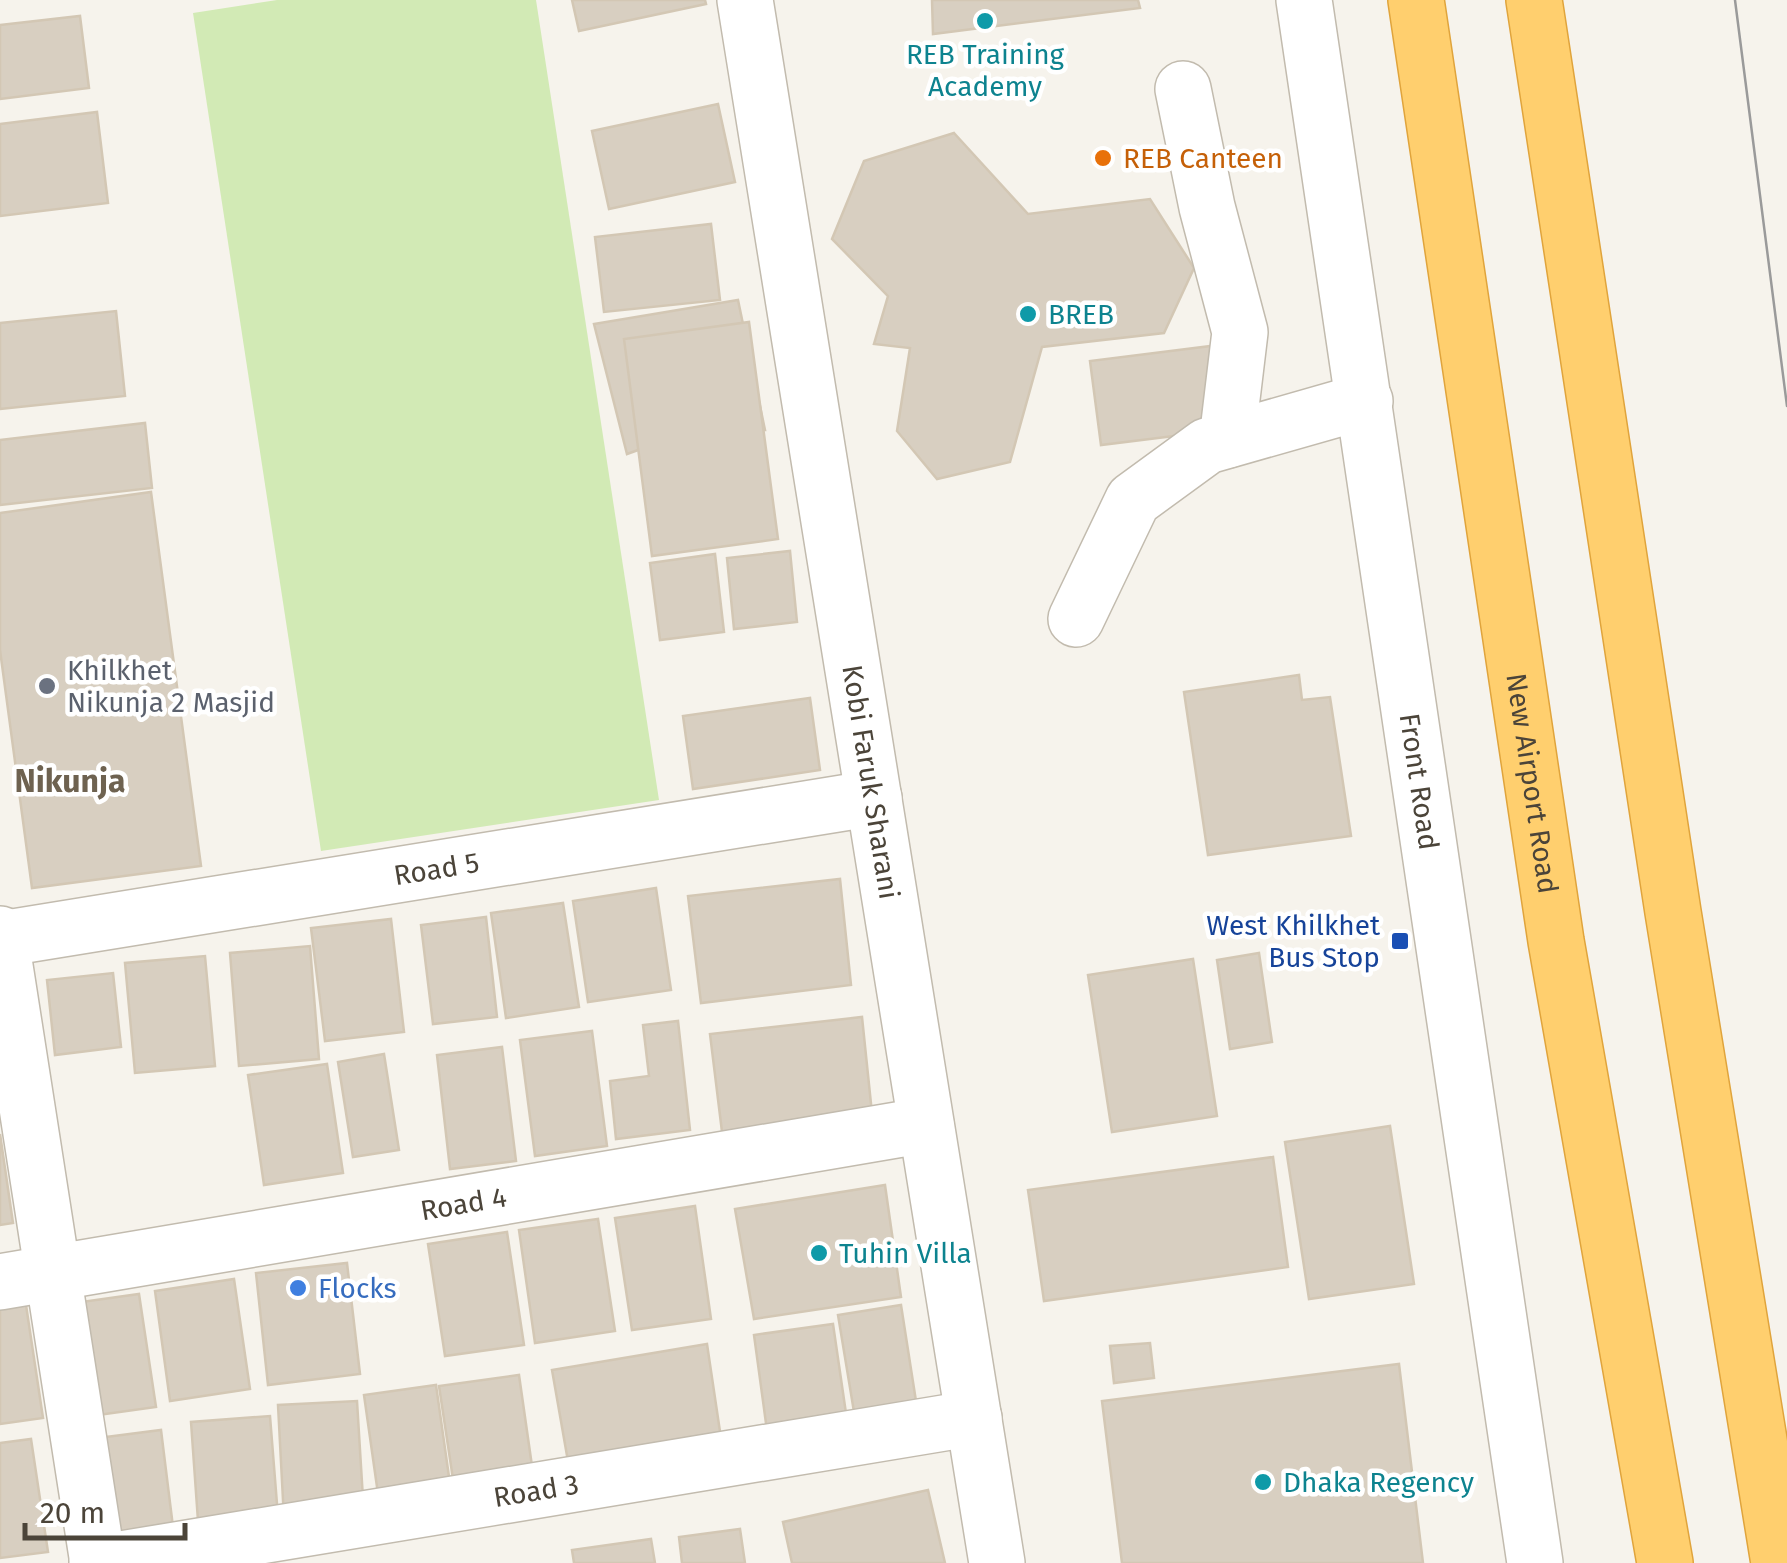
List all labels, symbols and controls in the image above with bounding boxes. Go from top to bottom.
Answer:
marker: REB Training Academy [974,10,996,32]
place label: REB Training Academy [906,38,1065,103]
place label: REB Canteen [1123,142,1283,175]
marker: REB Canteen [1092,147,1114,169]
place label: BREB [1048,298,1114,331]
marker: BREB [1017,303,1039,325]
place label: Khilkhet Nikunja 2 Masjid [67,654,275,719]
street label: Kobi Faruk Sharani [836,662,906,901]
street label: New Airport Road [1500,671,1565,896]
marker: Khilkhet Nikunja 2 Masjid [36,675,58,697]
street label: Front Road [1393,711,1446,852]
district label: Nikunja [15,762,125,800]
street label: Road 5 [391,845,481,892]
place label: West Khilkhet Bus Stop [1206,909,1381,974]
marker: West Khilkhet Bus Stop [1389,930,1411,952]
street label: Road 4 [418,1180,509,1227]
place label: Tuhin Villa [839,1237,972,1270]
marker: Tuhin Villa [808,1242,830,1264]
place label: Flocks [318,1272,397,1305]
marker: Flocks [287,1277,309,1299]
place label: Dhaka Regency [1283,1466,1474,1499]
street label: Road 3 [491,1467,581,1514]
marker: Dhaka Regency [1252,1471,1274,1493]
scale bar [25,1478,185,1540]
text: 20 m [40,1495,105,1531]

